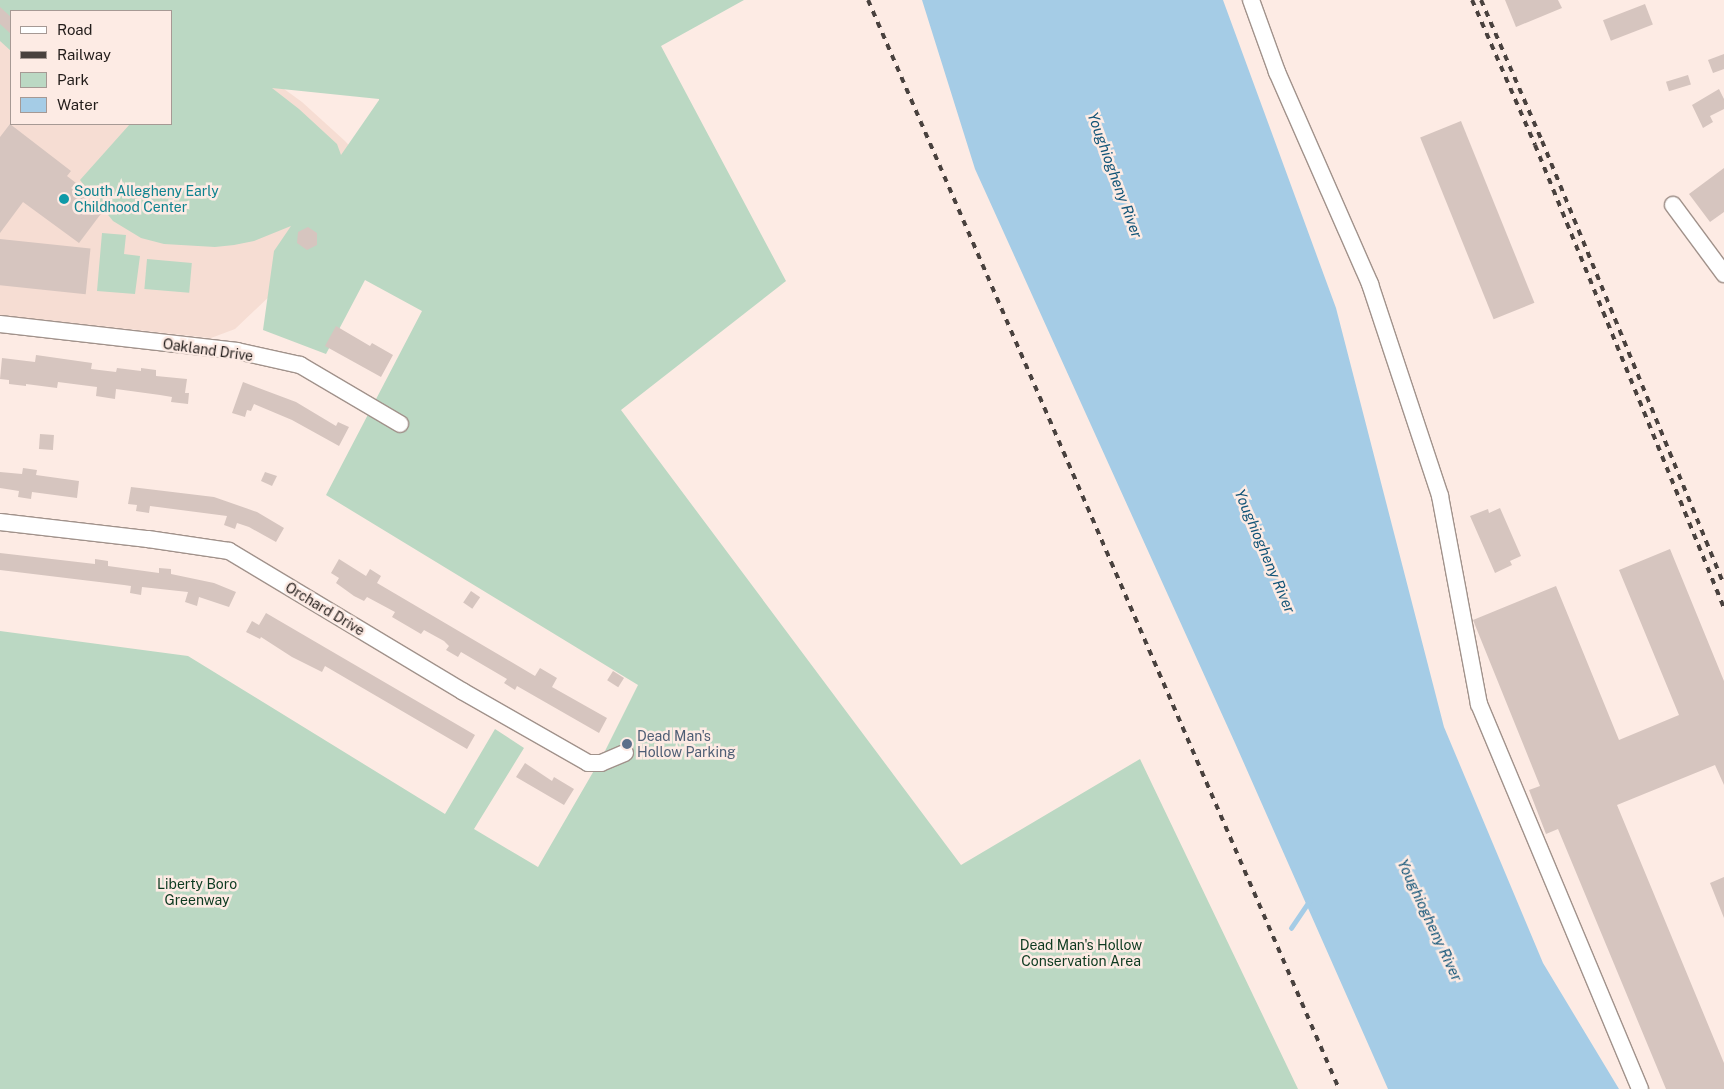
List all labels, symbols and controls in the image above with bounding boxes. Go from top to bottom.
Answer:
legend [10,10,172,125]
text: Road [57,21,93,38]
text: Railway [57,46,111,63]
text: Park [57,71,89,88]
text: Water [57,96,99,113]
water label: Youghiogheny River [1084,110,1146,240]
place label: South Allegheny Early Childhood Center [74,183,219,216]
marker: South Allegheny Early Childhood Center [58,193,70,205]
street label: Oakland Drive [162,335,254,365]
water label: Youghiogheny River [1231,486,1299,616]
street label: Orchard Drive [282,579,368,639]
place label: Dead Man's Hollow Parking [637,728,736,760]
marker: Dead Man's Hollow Parking [621,738,633,750]
water label: Youghiogheny River [1394,856,1466,984]
park label: Liberty Boro Greenway [157,876,237,909]
park label: Dead Man's Hollow Conservation Area [1020,937,1142,970]

